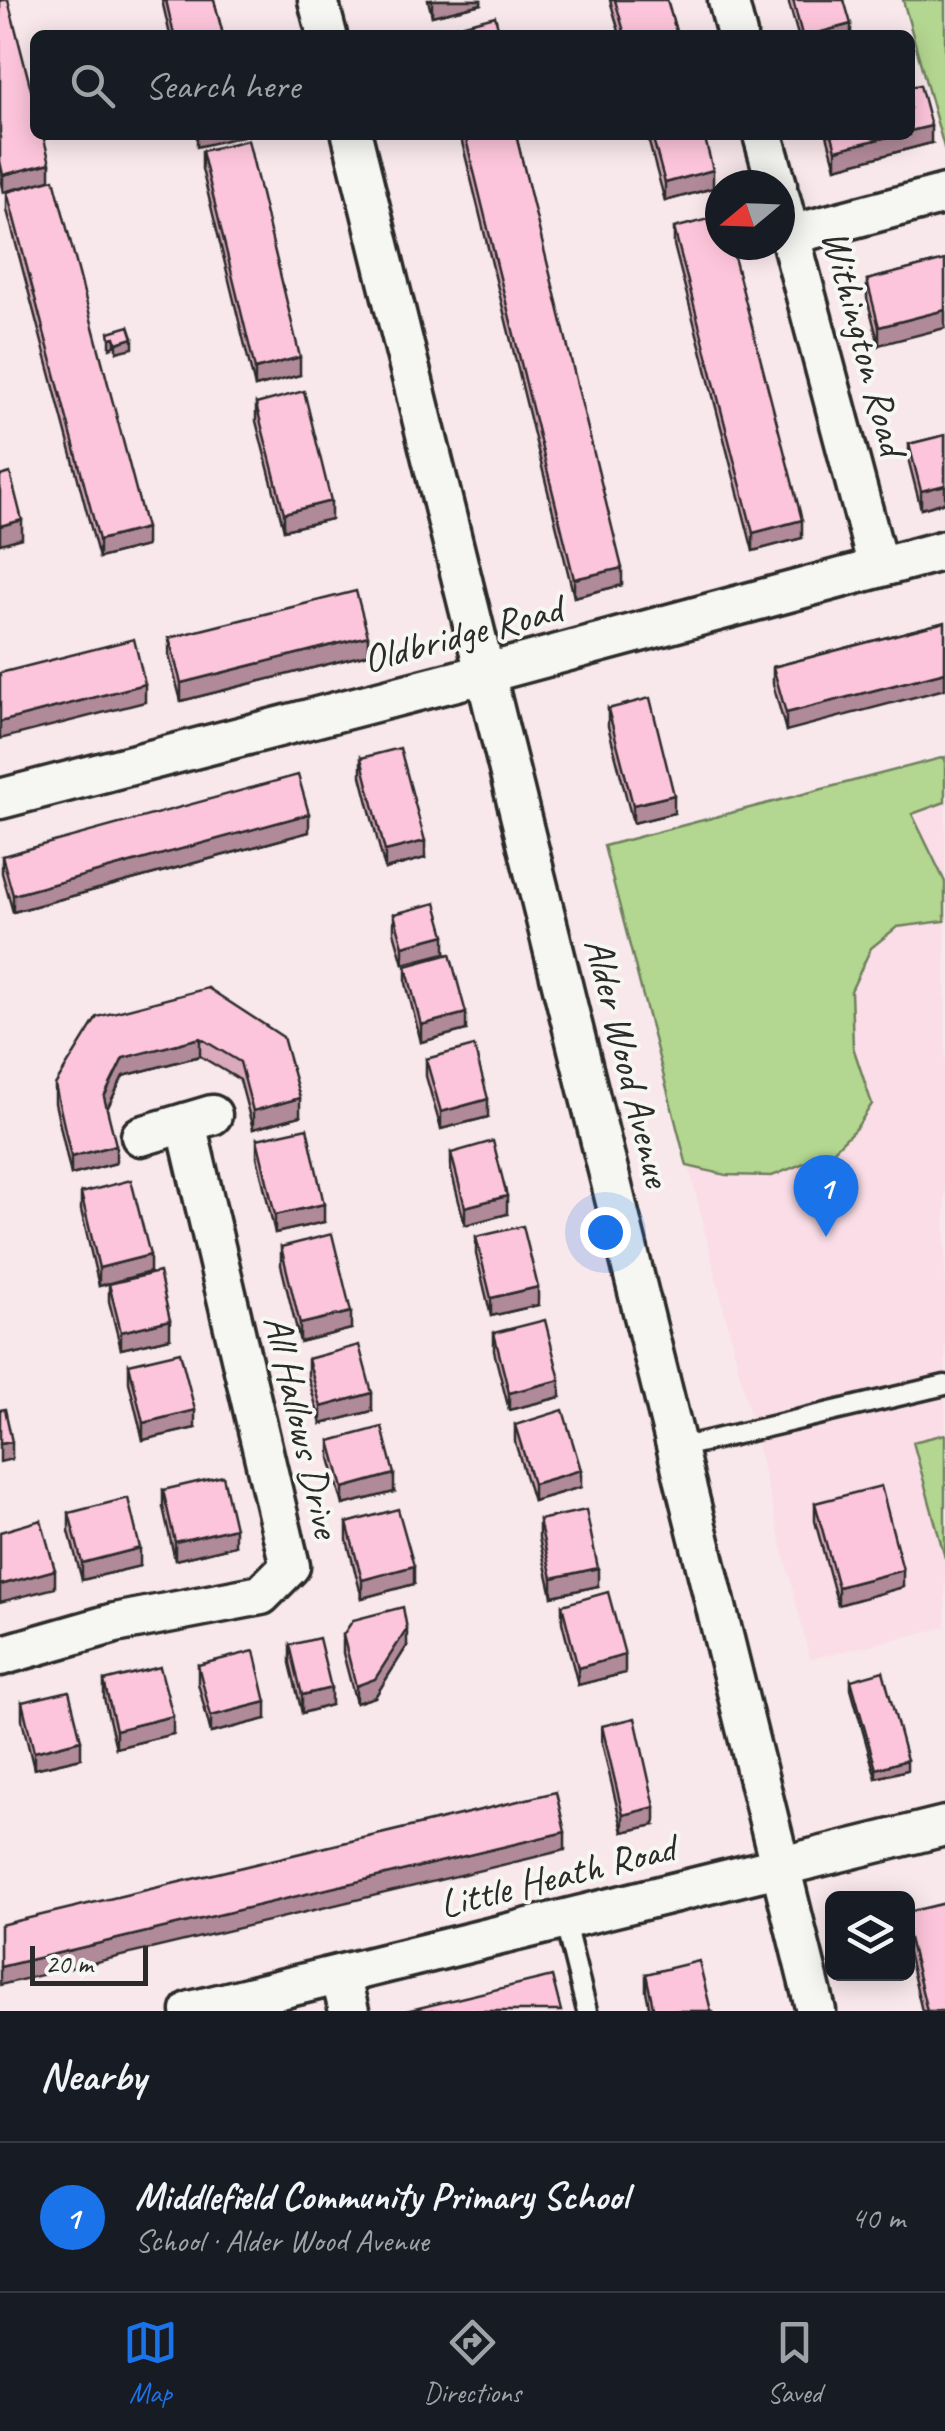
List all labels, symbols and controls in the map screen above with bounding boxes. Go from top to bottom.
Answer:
search box [30,30,915,140]
icon: search [65,58,120,113]
text: Search here [145,62,300,109]
north arrow [705,170,795,260]
street label: Withington Road [810,224,920,466]
street label: Oldbridge Road [357,582,573,684]
street label: Alder Wood Avenue [573,933,684,1195]
pin: 1 [794,1154,858,1237]
your location [580,1207,631,1258]
street label: All Hallows Drive [252,1310,353,1545]
street label: Little Heath Road [434,1821,685,1929]
map controls [825,1891,915,1981]
button: layers [825,1891,915,1981]
scale bar [30,1941,148,1986]
text: 20 m [45,1946,93,1981]
text: Nearby [40,2050,146,2103]
text: Middlefield Community Primary School [135,2173,628,2220]
text: 1 [65,2197,80,2238]
text: 40 m [851,2197,905,2238]
text: School · Alder Wood Avenue [135,2220,429,2261]
tab: Map [123,2315,178,2410]
tab: Directions [424,2315,521,2410]
tab: Saved [767,2315,822,2410]

